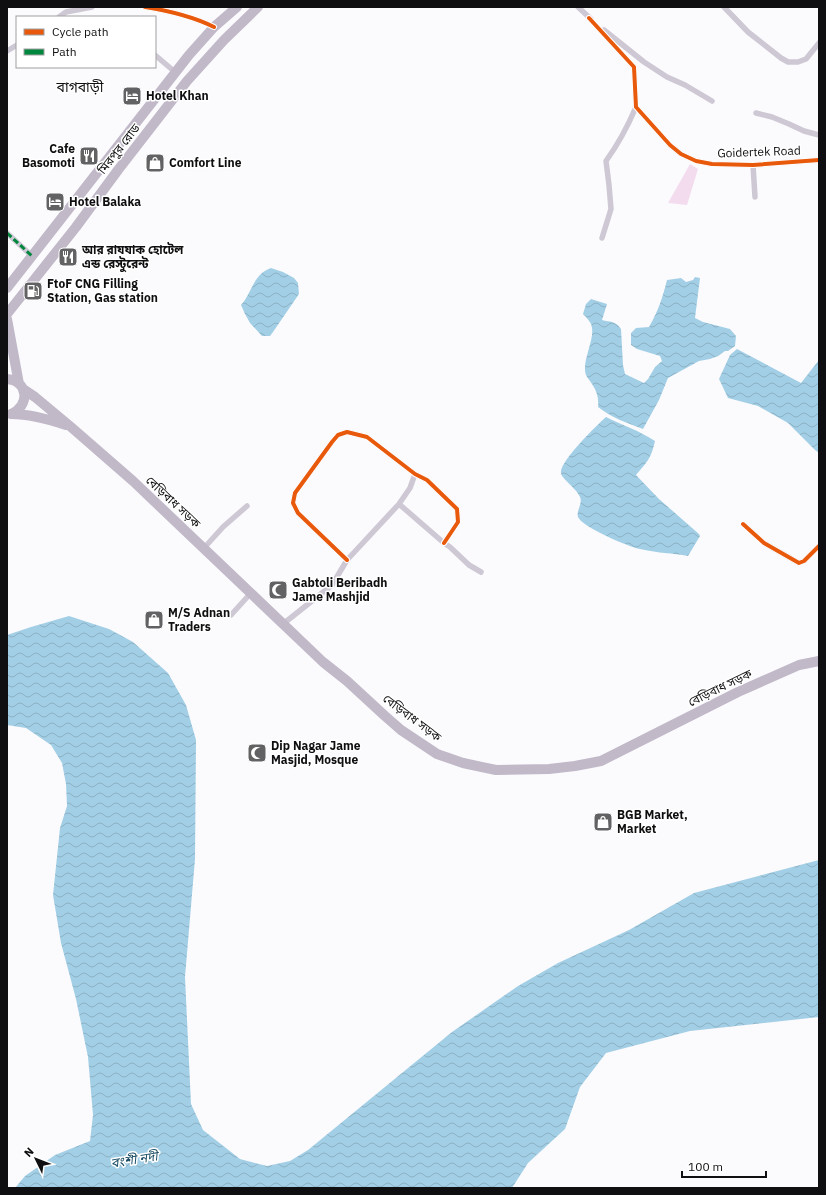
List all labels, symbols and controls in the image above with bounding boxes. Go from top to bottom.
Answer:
legend [16,16,156,68]
text: Cycle path [52,24,109,39]
text: Path [52,44,77,59]
district label: বাগবাড়ী [56,78,104,96]
hotel icon: Hotel Khan [121,85,143,107]
place label: Hotel Khan [146,88,209,103]
street label: মিরপুর রোড [94,120,144,178]
place label: Cafe Basomoti [22,141,75,170]
street label: Goidertek Road [717,143,801,160]
restaurant icon: Cafe Basomoti [78,145,100,167]
shop icon: Comfort Line [144,152,166,174]
place label: Comfort Line [169,155,242,170]
hotel icon: Hotel Balaka [44,191,66,213]
place label: Hotel Balaka [69,194,141,209]
place label: আর রাযযাক হোটেল এন্ড রেস্টুরেন্ট [81,242,184,273]
restaurant icon: আর রাযযাক হোটেল এন্ড রেস্টুরেন্ট [57,246,79,268]
place label: FtoF CNG Filling Station, Gas station [47,276,158,305]
fuel station icon: FtoF CNG Filling Station, Gas station [22,280,44,302]
street label: বেড়িবাধ সড়ক [143,473,204,531]
place label: Gabtoli Beribadh Jame Mashjid [292,575,388,604]
mosque icon: Gabtoli Beribadh Jame Mashjid [267,579,289,601]
place label: M/S Adnan Traders [168,605,230,634]
shop icon: M/S Adnan Traders [143,609,165,631]
street label: বেড়িবাধ সড়ক [685,665,754,709]
street label: বেড়িবাধ সড়ক [380,691,445,745]
place label: Dip Nagar Jame Masjid, Mosque [271,738,361,767]
mosque icon: Dip Nagar Jame Masjid, Mosque [246,742,268,764]
place label: BGB Market, Market [617,807,688,836]
shop icon: BGB Market, Market [592,811,614,833]
north arrow [16,1139,56,1179]
text: N [21,1144,37,1160]
water label: বংশী নদী [109,1147,161,1172]
scale bar [682,1153,766,1179]
text: 100 m [688,1159,723,1174]

